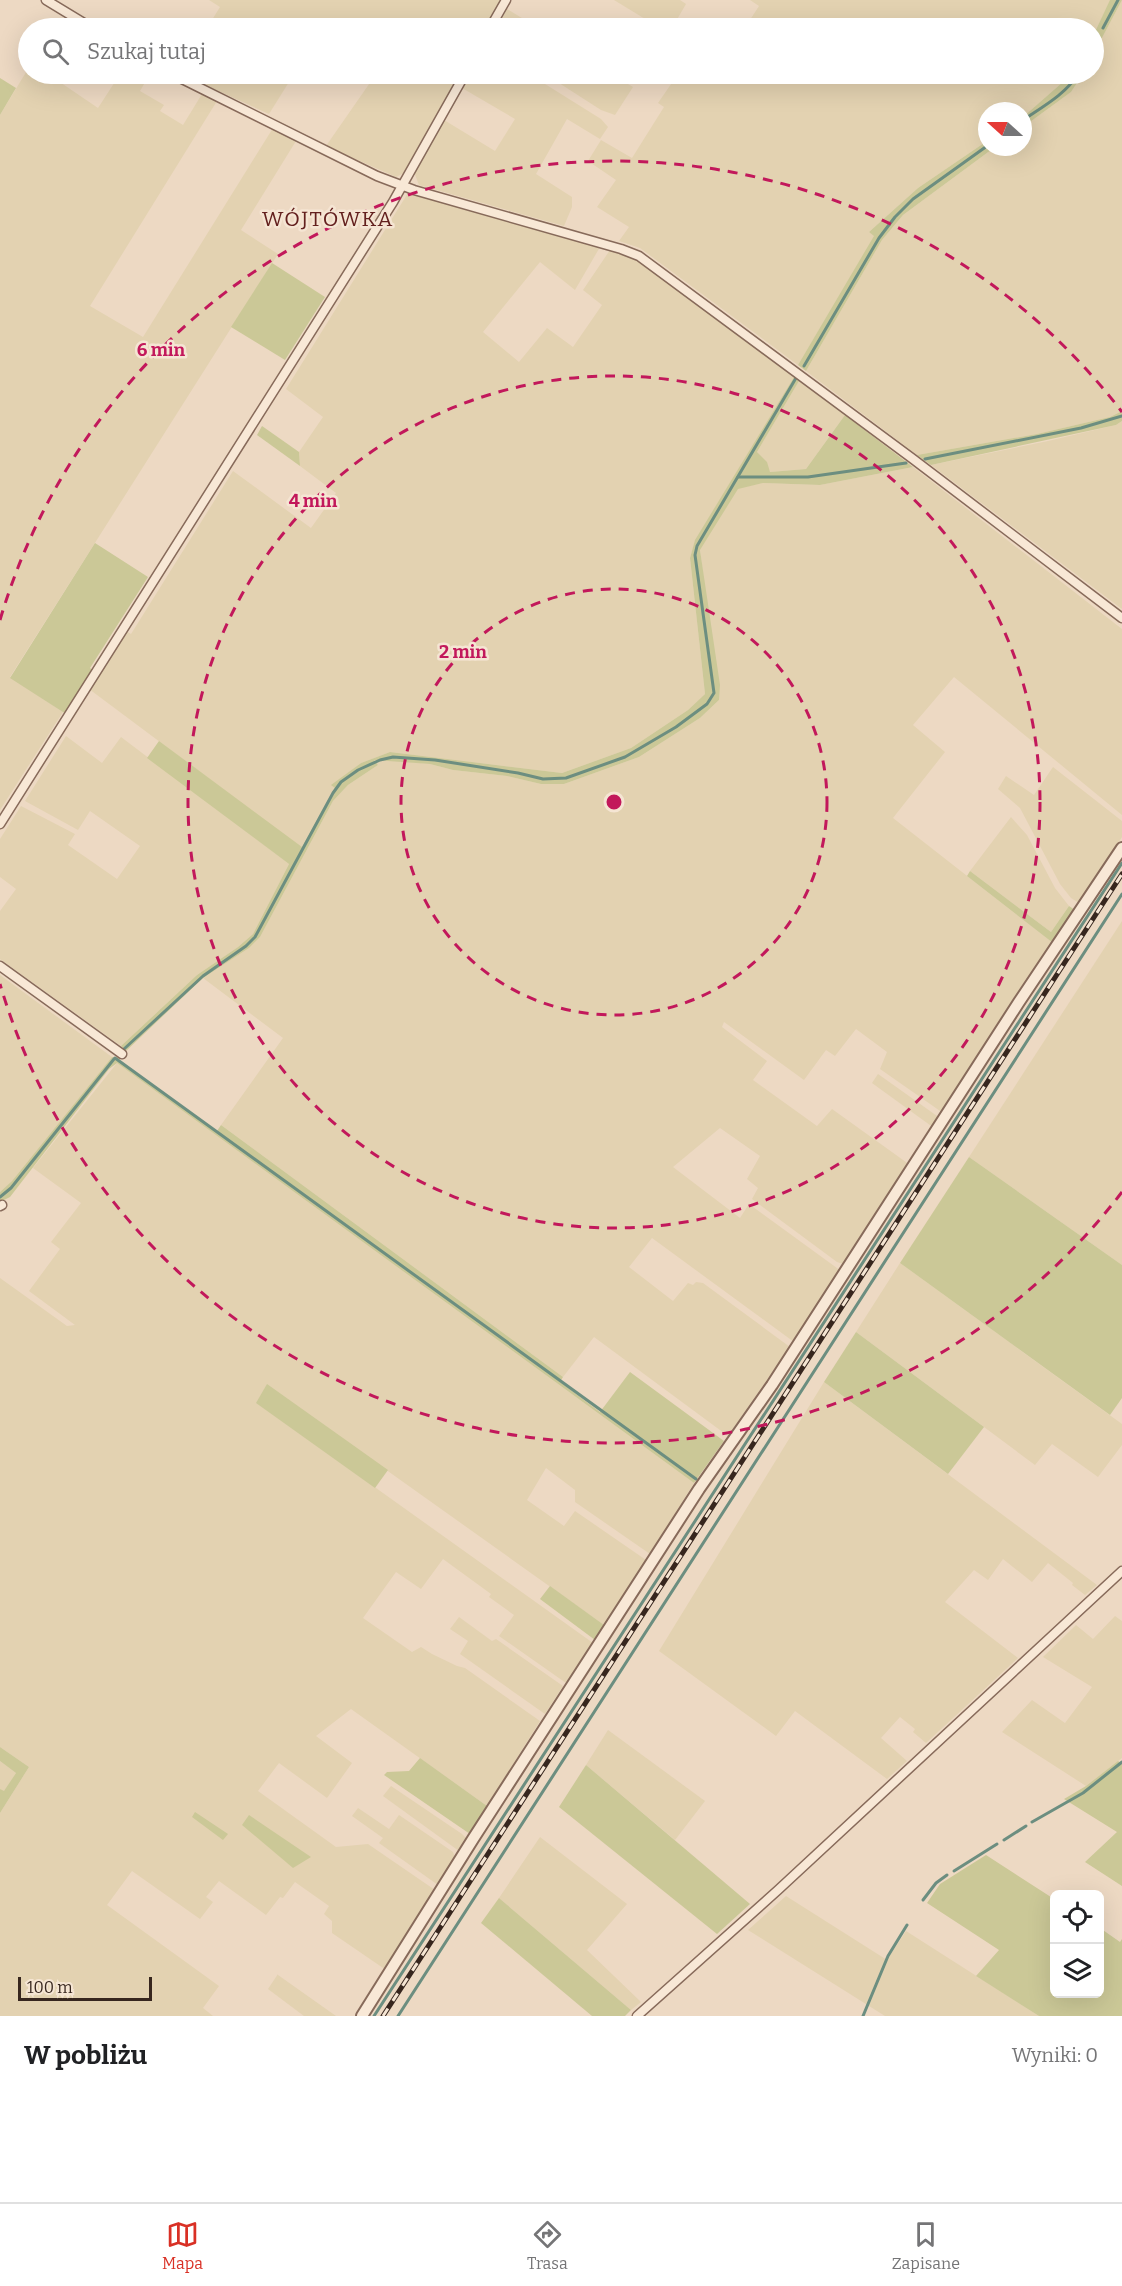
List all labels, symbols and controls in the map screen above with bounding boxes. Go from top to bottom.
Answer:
search box [18,18,1104,84]
icon: search [39,35,72,68]
text: Szukaj tutaj [87,38,206,65]
north arrow [978,102,1032,156]
district label: WÓJTÓWKA [262,206,394,232]
text: 6 min [137,339,186,361]
text: 4 min [289,490,338,512]
text: 2 min [439,641,487,663]
centre of rings [604,792,624,812]
map controls [1050,1890,1104,1998]
button: locate [1050,1890,1104,1944]
button: layers [1050,1944,1104,1998]
scale bar [18,1974,152,2002]
text: 100 m [27,1978,72,1997]
text: W pobliżu [24,2040,147,2071]
text: Wyniki: 0 [1012,2043,1098,2067]
tab: Mapa [162,2218,203,2273]
tab: Trasa [527,2218,568,2273]
tab: Zapisane [892,2218,960,2273]

